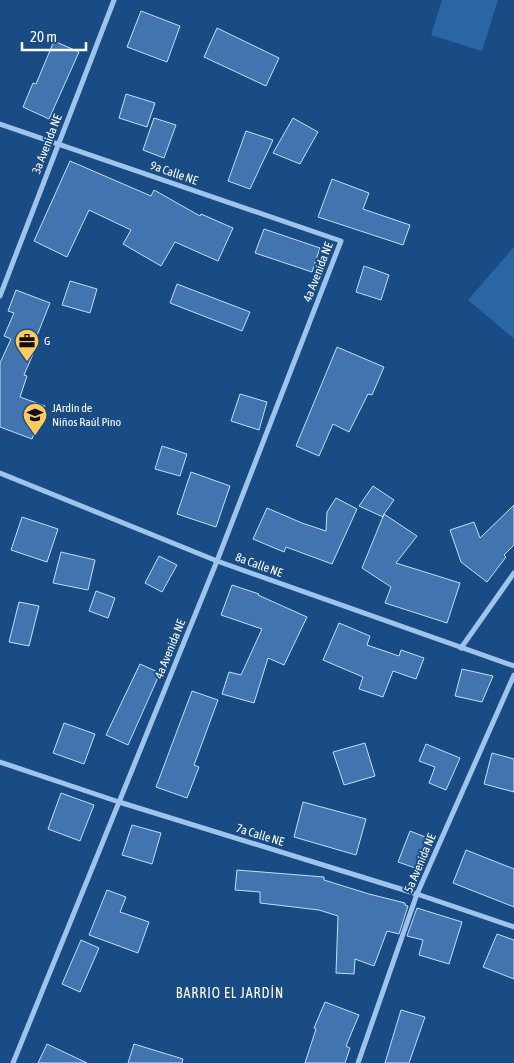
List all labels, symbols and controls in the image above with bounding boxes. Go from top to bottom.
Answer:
scale bar [22,20,86,52]
text: 20 m [30,28,57,45]
street label: 3a Avenida NE [29,112,65,176]
street label: 9a Calle NE [148,158,200,188]
street label: 4a Avenida NE [300,240,336,304]
office icon: G [14,328,40,362]
place label: G [44,334,50,348]
place label: JArdín de Niños Raúl Pino [52,401,122,429]
school or university icon: JArdín de Niños Raúl Pino [22,402,48,436]
street label: 8a Calle NE [233,550,285,580]
street label: 4a Avenida NE [152,617,188,681]
street label: 7a Calle NE [234,821,286,849]
street label: 5a Avenida NE [401,831,439,895]
district label: BARRIO EL JARDÍN [176,985,284,1001]

